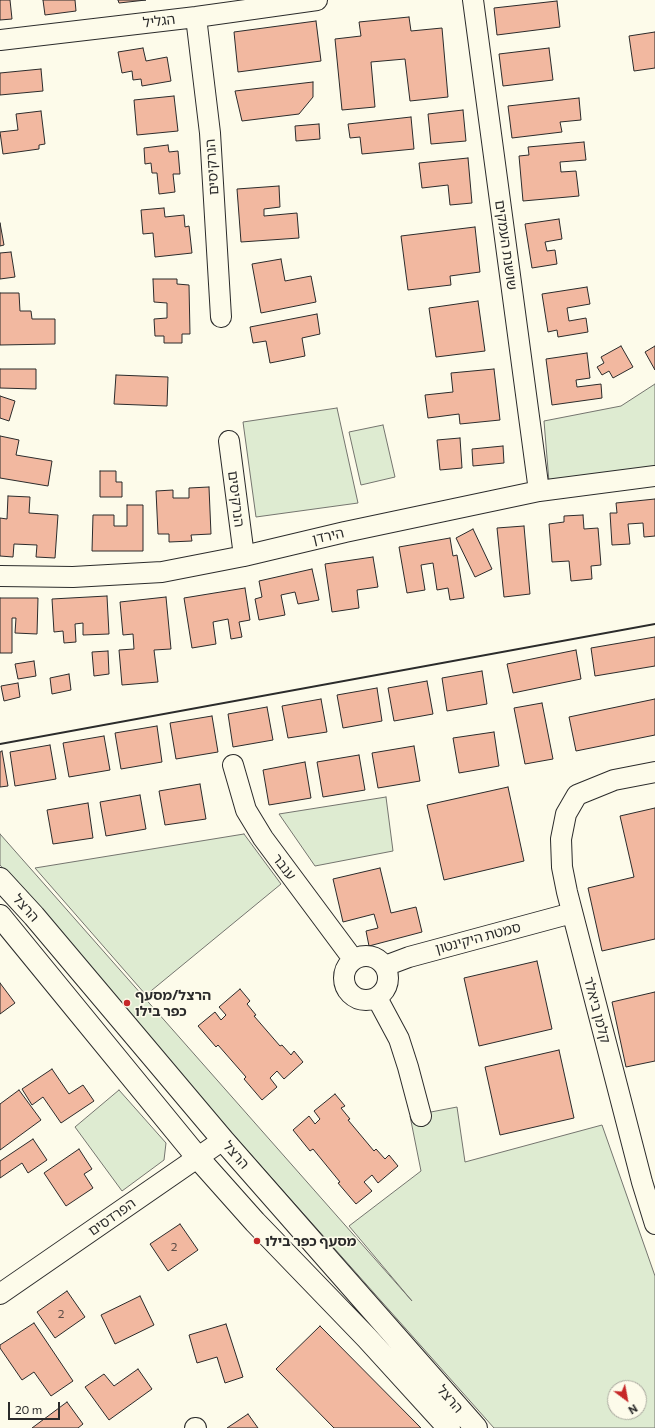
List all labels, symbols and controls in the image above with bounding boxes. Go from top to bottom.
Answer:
street label: הגליל [142,11,176,31]
street label: הנרקיסים [202,138,222,196]
street label: שושנת העמקים [491,199,521,291]
street label: הנרקיסים [224,470,248,528]
street label: הירדן [310,524,346,548]
street label: ענבר [269,851,299,883]
street label: הרצל [9,891,43,925]
street label: סמטת היקינטון [433,919,523,957]
street label: קלמן ביאלר [580,975,614,1045]
place label: הרצל/מסעף כפר בילו [135,987,211,1020]
marker: הרצל/מסעף כפר בילו [122,998,132,1008]
street label: הרצל [219,1138,253,1172]
street label: הפרדסים [85,1195,139,1239]
place label: מסעף כפר בילו [265,1233,356,1249]
marker: מסעף כפר בילו [252,1236,262,1246]
house number: 2 [171,1240,177,1254]
house number: 2 [58,1307,64,1321]
north arrow [607,1380,647,1420]
street label: הרצל [433,1382,467,1416]
scale bar [10,1394,62,1420]
text: 20 m [15,1402,42,1416]
text: N [626,1402,640,1417]

